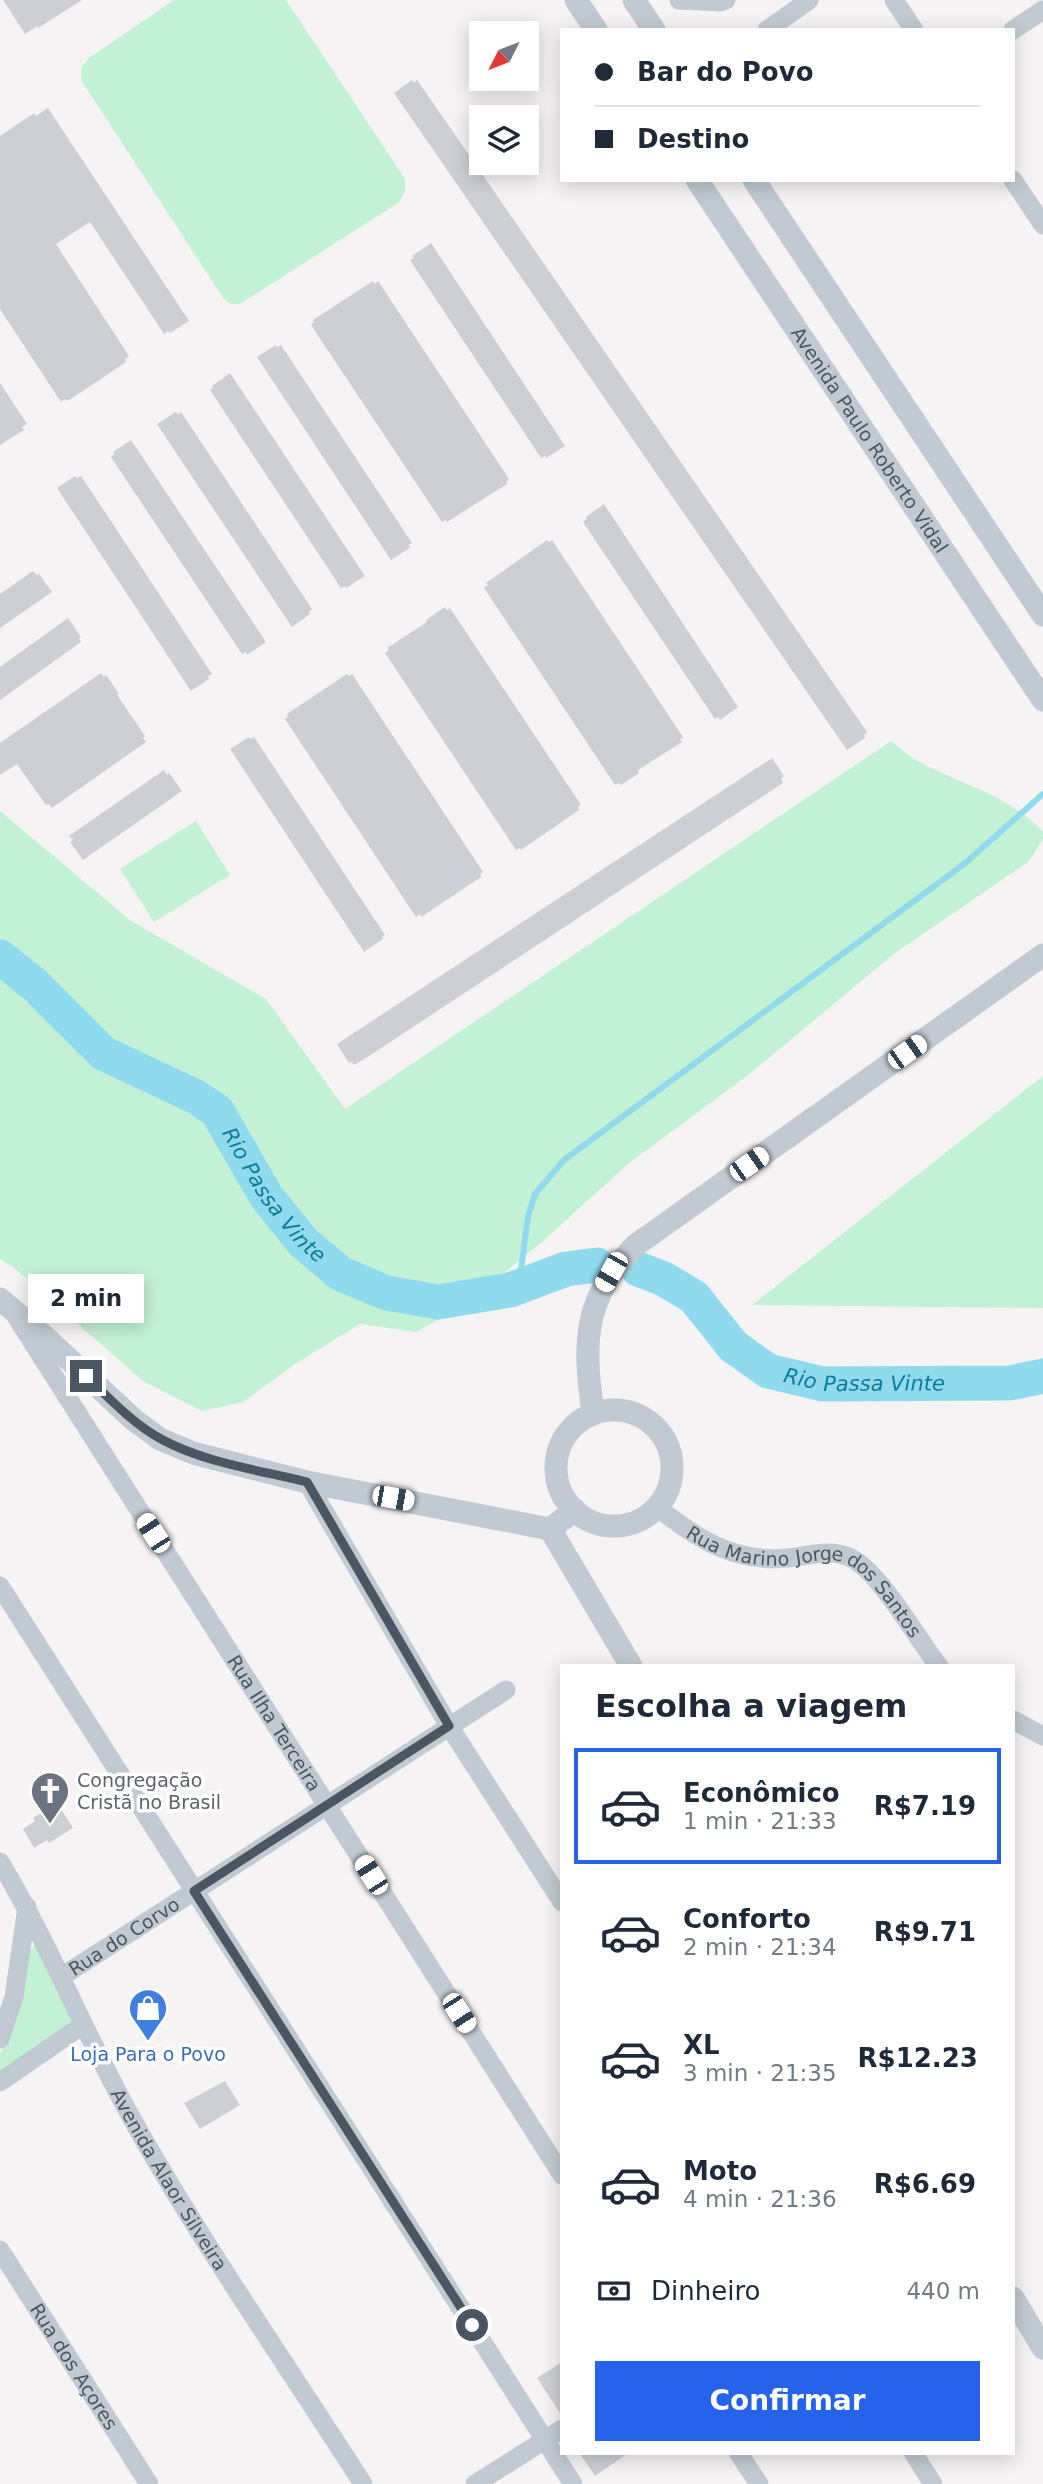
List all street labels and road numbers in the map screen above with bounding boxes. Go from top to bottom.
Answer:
street label: Avenida Paulo Roberto Vidal [787,323,953,557]
street label: Rua Marino Jorge dos Santos [683,1521,926,1641]
street label: Rua Ilha Terceira [223,1651,326,1795]
street label: Rua do Corvo [65,1893,184,1980]
street label: Avenida Alaor Silveira [107,2085,232,2274]
street label: Rua dos Açores [26,2299,122,2434]

